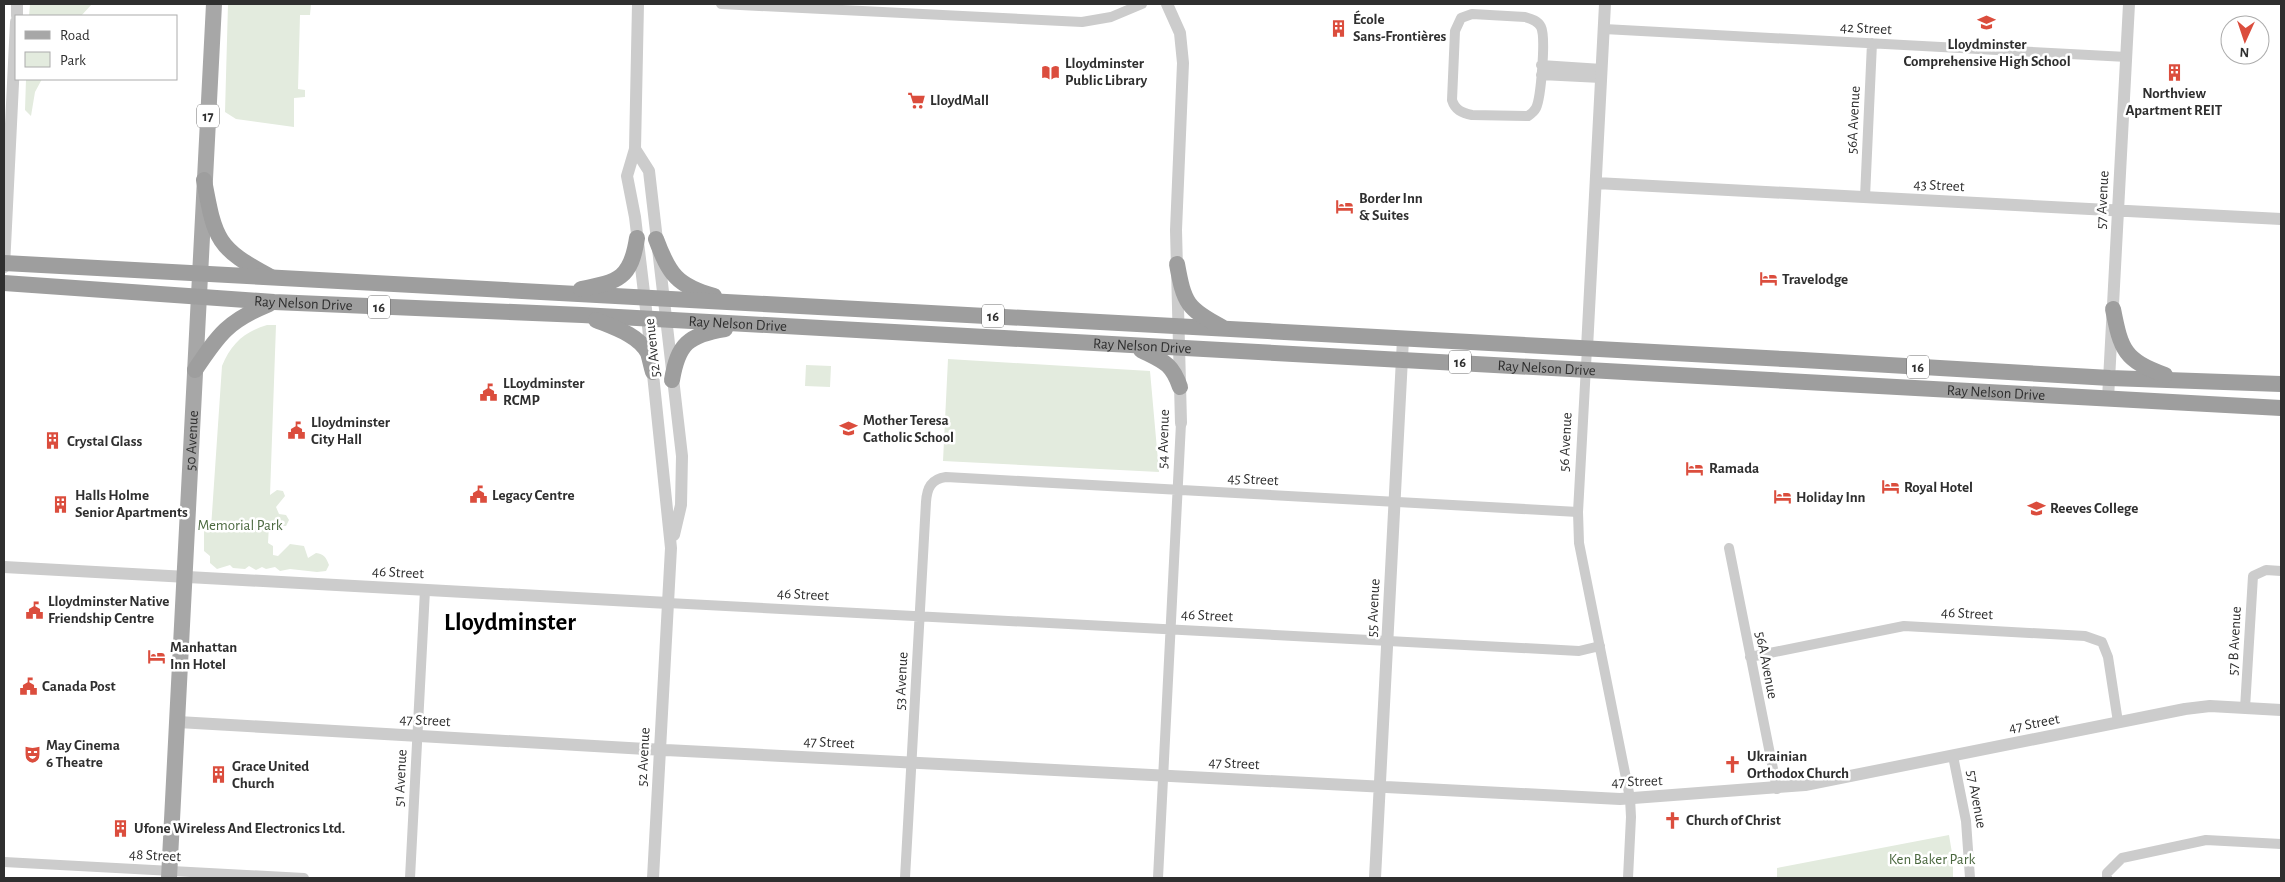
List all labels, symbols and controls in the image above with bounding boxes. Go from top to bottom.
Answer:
place label: École Sans-Frontières [1353,10,1446,44]
school or university icon: Lloydminster Comprehensive High School [1977,13,1997,33]
legend [15,15,178,80]
north arrow [2220,15,2270,65]
building icon: École Sans-Frontières [1329,18,1349,38]
street label: 42 Street [1840,20,1892,37]
text: Road [60,28,90,43]
place label: Lloydminster Comprehensive High School [1903,37,2071,69]
text: N [2239,45,2250,59]
text: Park [60,53,86,68]
place label: Lloydminster Public Library [1065,56,1147,88]
library icon: Lloydminster Public Library [1041,62,1061,82]
building icon: Northview Apartment REIT [2164,62,2184,82]
street label: 56A Avenue [1844,86,1863,154]
place label: Northview Apartment REIT [2126,86,2223,118]
supermarket icon: LloydMall [906,90,926,110]
place label: LloydMall [930,93,989,108]
road number: 17 [197,104,219,128]
street label: 57 Avenue [2093,170,2112,230]
street label: 43 Street [1913,177,1965,194]
place label: Border Inn & Suites [1359,191,1423,223]
hotel icon: Border Inn & Suites [1335,197,1355,217]
hotel icon: Travelodge [1758,269,1778,289]
place label: Travelodge [1782,272,1848,287]
street label: Ray Nelson Drive [254,294,353,313]
road number: 16 [368,296,390,318]
road number: 16 [982,304,1004,328]
street label: Ray Nelson Drive [688,314,787,334]
street label: 52 Avenue [642,318,663,378]
street label: Ray Nelson Drive [1093,336,1192,356]
road number: 16 [1449,351,1471,374]
road number: 16 [1907,356,1929,378]
street label: Ray Nelson Drive [1497,358,1596,378]
place label: LLoydminster RCMP [503,376,585,408]
public building icon: LLoydminster RCMP [479,382,499,402]
street label: Ray Nelson Drive [1946,383,2046,403]
street label: 54 Avenue [1155,409,1172,469]
street label: 50 Avenue [183,410,201,471]
street label: 56 Avenue [1556,412,1575,472]
place label: Mother Teresa Catholic School [863,413,954,445]
place label: Lloydminster City Hall [311,415,391,447]
school or university icon: Mother Teresa Catholic School [839,419,859,439]
public building icon: Lloydminster City Hall [287,421,307,441]
building icon: Crystal Glass [43,431,63,451]
place label: Crystal Glass [67,434,143,449]
hotel icon: Ramada [1685,458,1705,478]
place label: Ramada [1709,461,1759,476]
street label: 45 Street [1227,471,1279,488]
hotel icon: Royal Hotel [1880,477,1900,497]
place label: Royal Hotel [1904,480,1973,495]
public building icon: Legacy Centre [468,485,488,505]
hotel icon: Holiday Inn [1772,487,1792,507]
place label: Halls Holme Senior Apartments [75,488,188,520]
place label: Legacy Centre [492,488,575,503]
place label: Holiday Inn [1796,490,1866,505]
building icon: Halls Holme Senior Apartments [51,494,71,514]
school or university icon: Reeves College [2026,498,2046,518]
place label: Reeves College [2050,501,2138,516]
park label: Memorial Park [197,518,283,533]
street label: 46 Street [372,564,425,581]
street label: 55 Avenue [1364,578,1383,638]
street label: 46 Street [777,586,830,603]
place label: Lloydminster Native Friendship Centre [48,594,169,626]
public building icon: Lloydminster Native Friendship Centre [24,600,44,620]
street label: 46 Street [1941,605,1994,622]
street label: 57 B Avenue [2225,606,2244,676]
street label: 46 Street [1181,607,1234,624]
district label: Lloydminster [444,610,576,635]
street label: 56A Avenue [1753,630,1780,700]
place label: Manhattan Inn Hotel [170,640,237,672]
hotel icon: Manhattan Inn Hotel [146,646,166,666]
street label: 53 Avenue [892,651,911,711]
public building icon: Canada Post [18,676,38,696]
place label: Canada Post [42,679,115,694]
street label: 47 Street [2008,711,2061,736]
street label: 47 Street [399,712,451,729]
street label: 52 Avenue [634,727,653,787]
street label: 47 Street [803,734,855,751]
place label: May Cinema 6 Theatre [46,738,120,770]
theatre icon: May Cinema 6 Theatre [22,744,42,764]
street label: 51 Avenue [392,749,410,807]
place label: Ukrainian Orthodox Church [1747,749,1849,781]
street label: 47 Street [1208,755,1260,772]
church icon: Ukrainian Orthodox Church [1723,755,1743,775]
place label: Grace United Church [232,759,309,791]
building icon: Grace United Church [208,765,228,785]
street label: 57 Avenue [1964,769,1989,829]
street label: 47 Street [1611,773,1663,790]
church icon: Church of Christ [1662,810,1682,830]
place label: Church of Christ [1686,813,1781,828]
building icon: Ufone Wireless And Electronics Ltd. [110,818,130,838]
place label: Ufone Wireless And Electronics Ltd. [134,821,345,836]
street label: 48 Street [129,847,182,864]
park label: Ken Baker Park [1889,852,1976,867]

